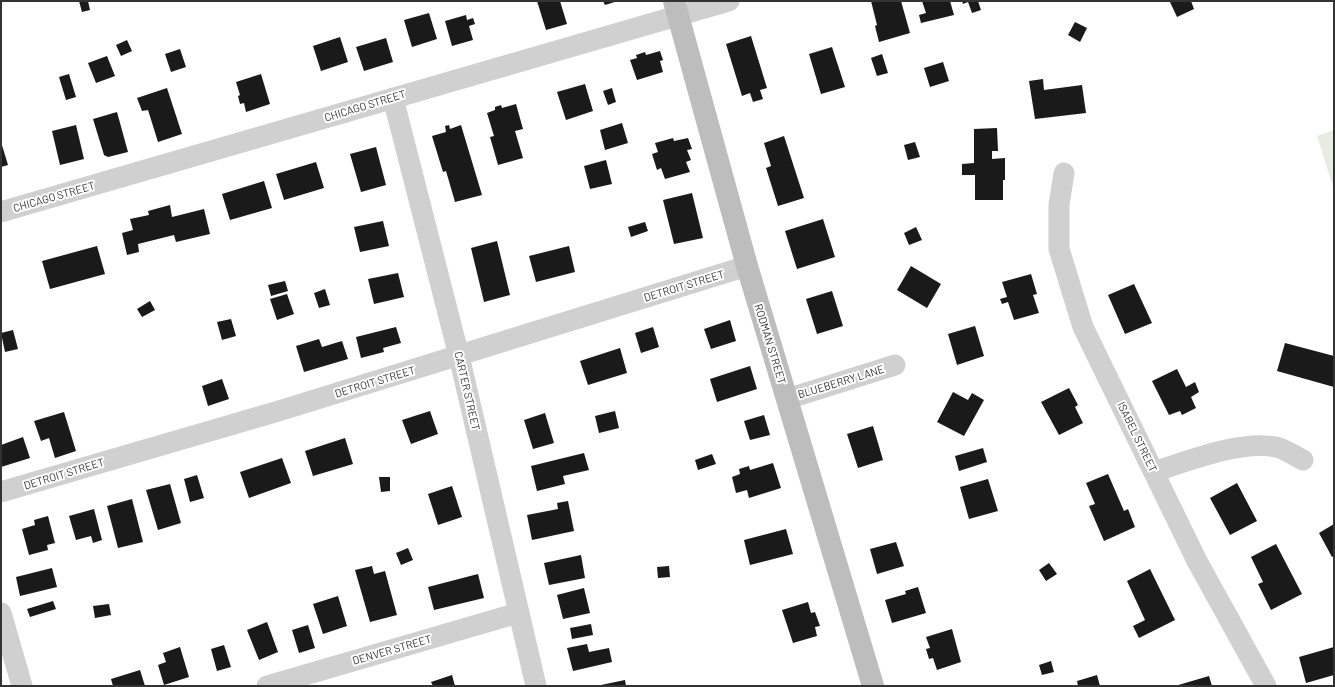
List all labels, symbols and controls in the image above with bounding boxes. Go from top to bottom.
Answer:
street label: CHICAGO STREET [323,87,407,125]
street label: CHICAGO STREET [12,179,96,215]
street label: DETROIT STREET [642,268,726,304]
street label: RODMAN STREET [752,302,788,386]
street label: CARTER STREET [451,350,483,432]
street label: BLUEBERRY LANE [796,363,886,401]
street label: DETROIT STREET [333,364,417,400]
street label: ISABEL STREET [1114,400,1160,474]
street label: DETROIT STREET [22,456,106,492]
street label: DENVER STREET [351,632,433,668]

